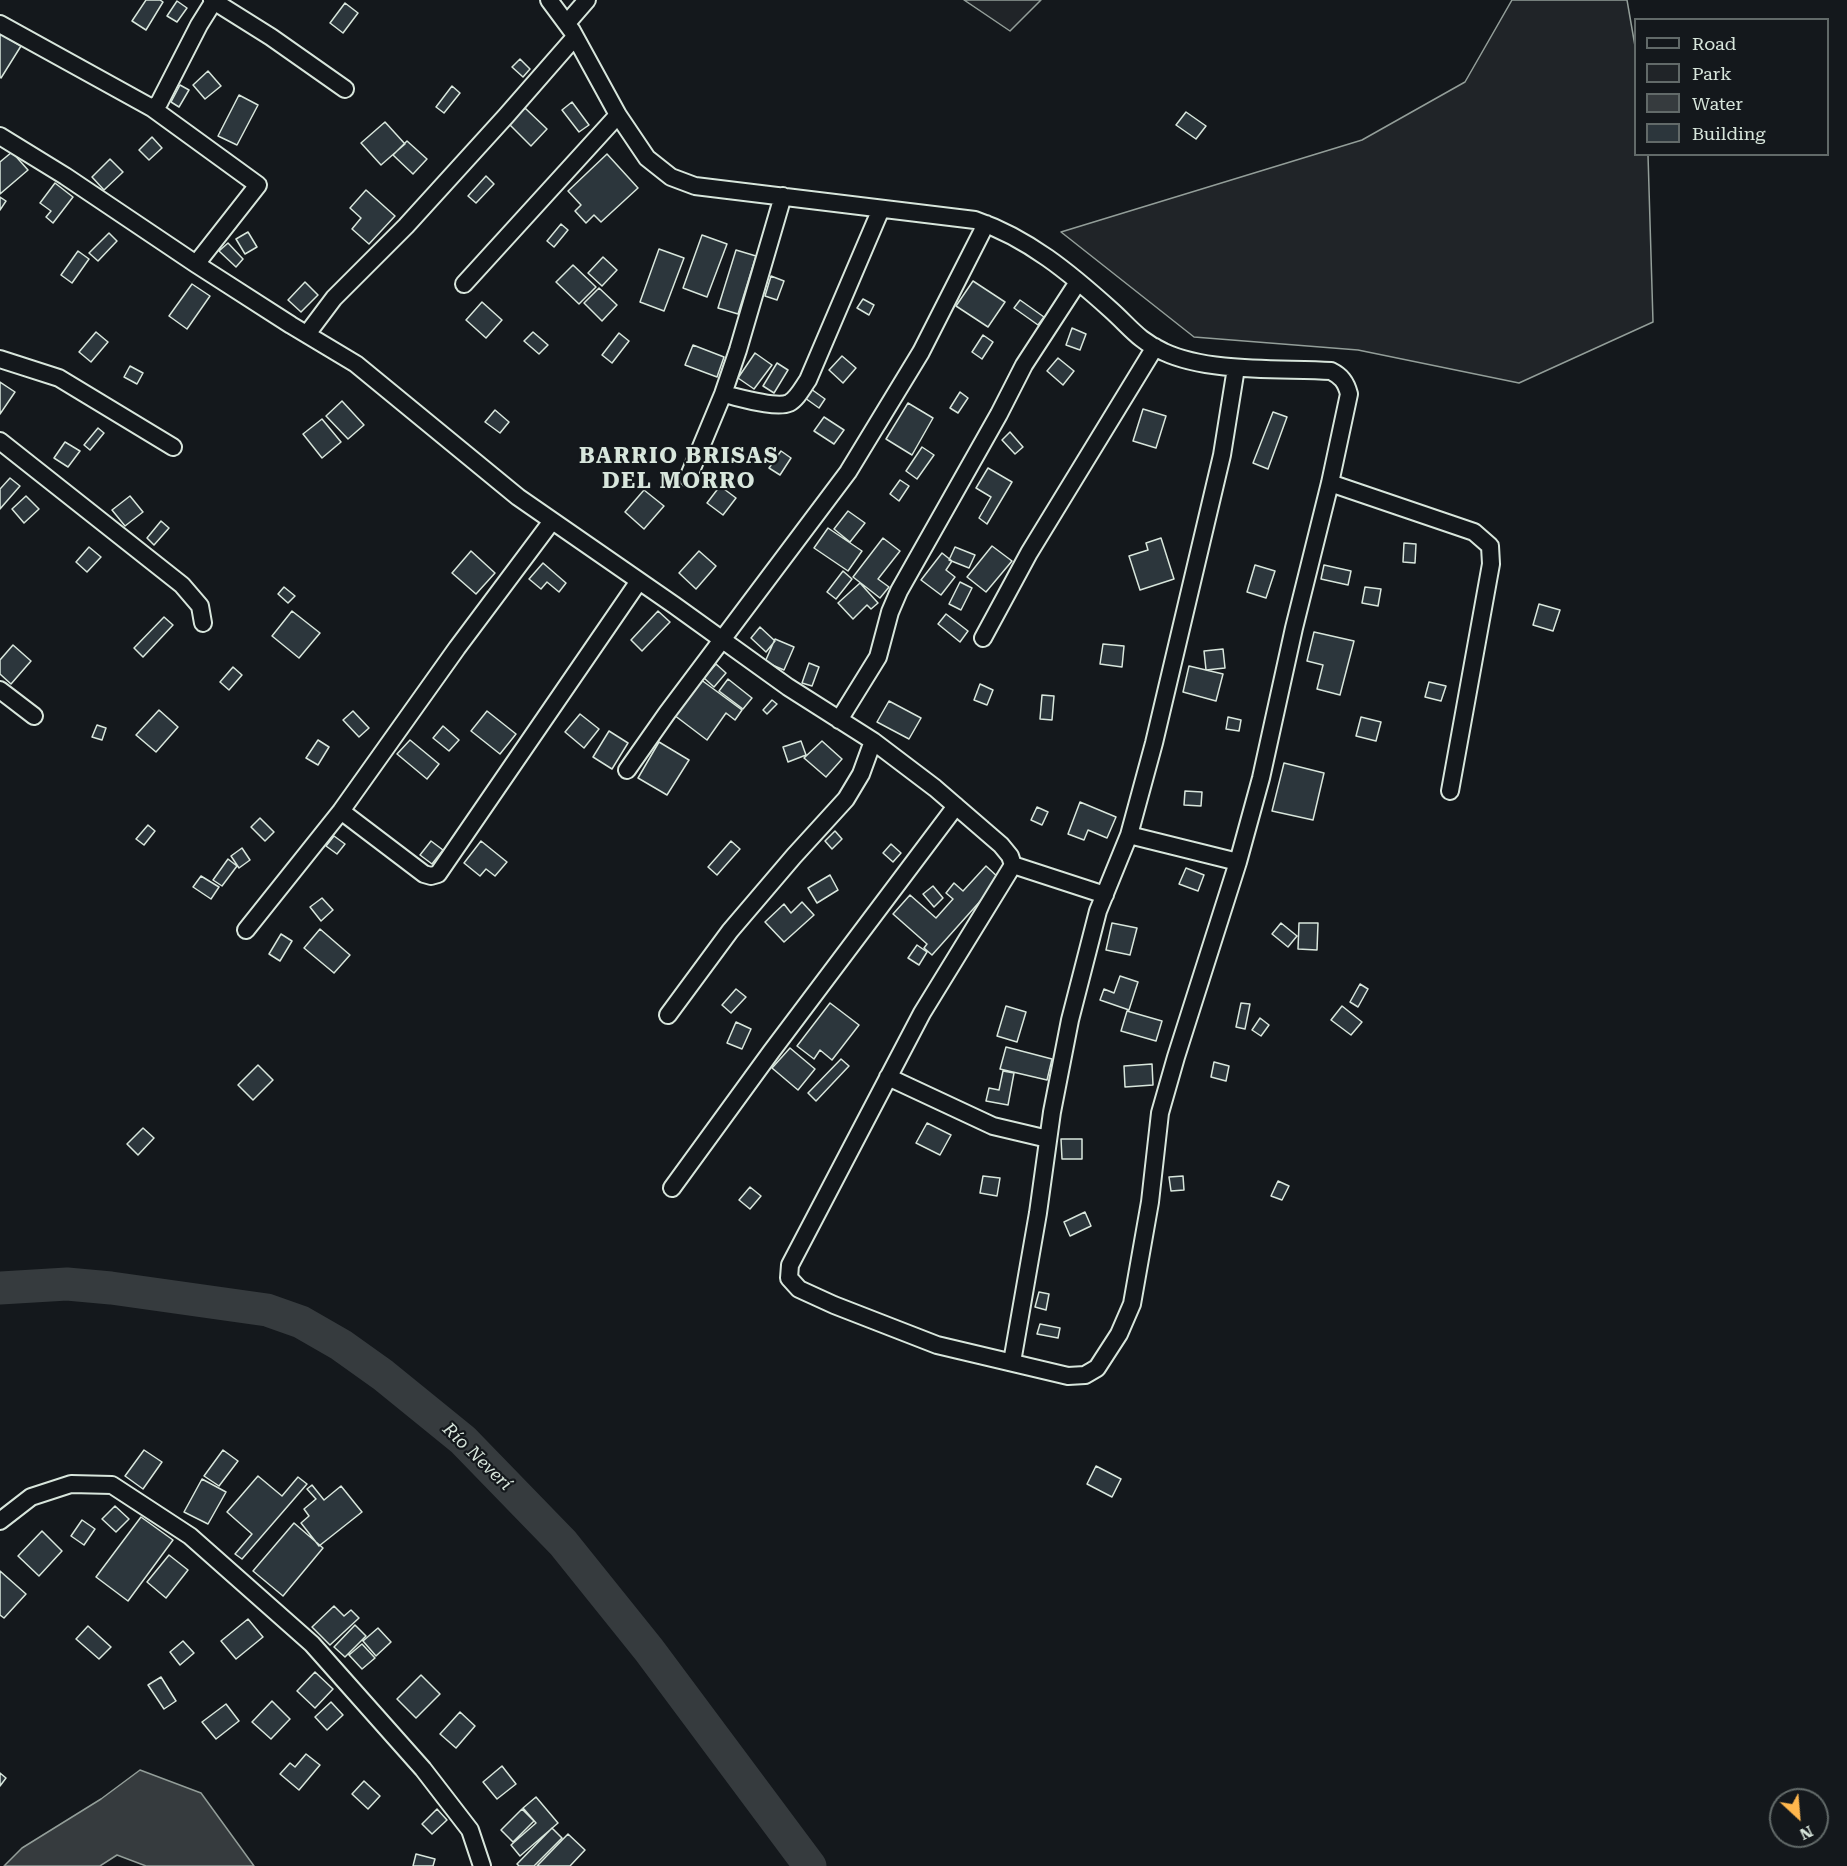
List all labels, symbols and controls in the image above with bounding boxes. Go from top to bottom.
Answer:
legend [1634,18,1829,156]
text: Road [1692,33,1736,54]
text: Park [1692,63,1732,84]
text: Water [1692,93,1743,114]
text: Building [1692,123,1766,144]
district label: BARRIO BRISAS DEL MORRO [579,444,779,496]
water label: Río Neverí [438,1419,516,1495]
north arrow [1769,1788,1829,1848]
text: N [1797,1822,1816,1844]

